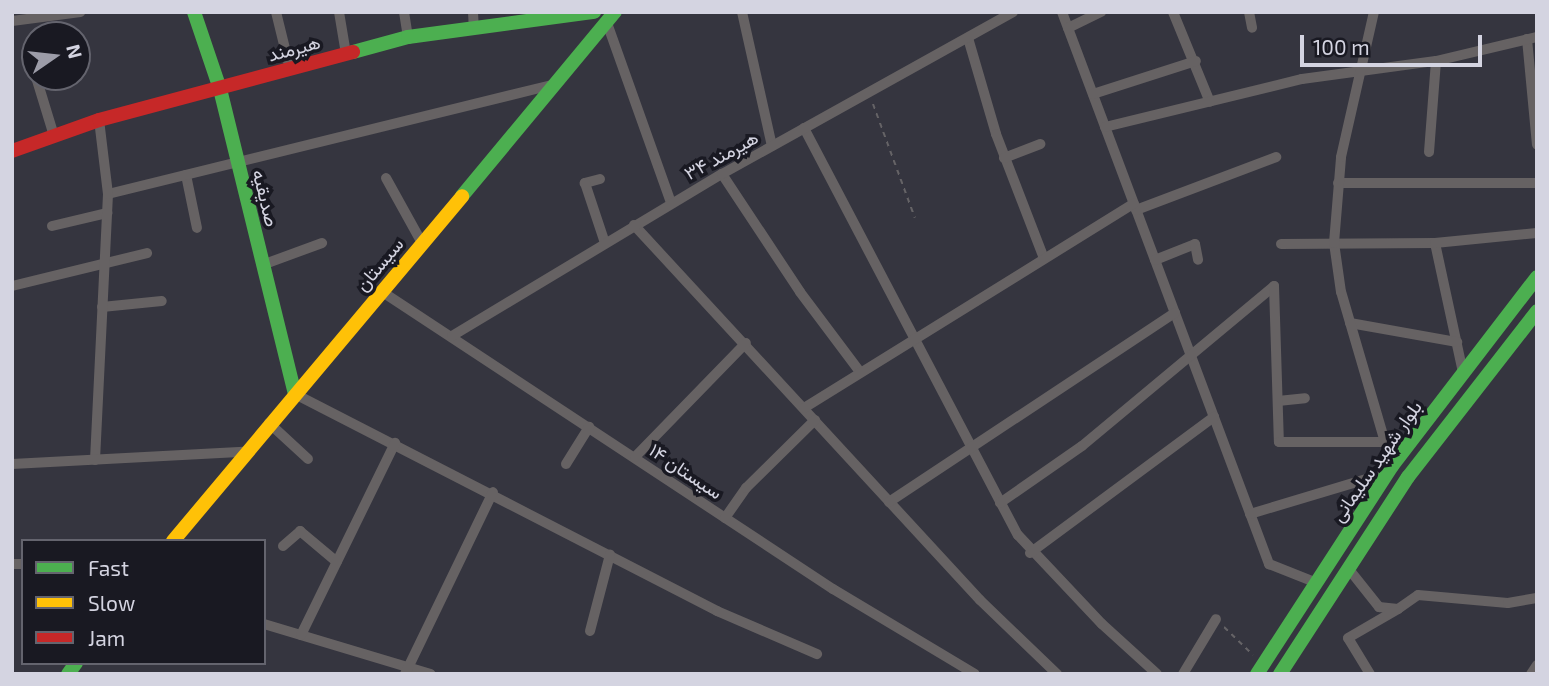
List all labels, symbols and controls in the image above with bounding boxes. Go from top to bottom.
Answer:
north arrow [21,21,91,91]
scale bar [1304,21,1486,65]
street label: هیرمند [265,30,323,66]
text: 100 m [1313,34,1370,59]
text: N [62,42,88,61]
street label: هیرمند ۳۴ [680,125,762,185]
street label: صدیقیه [248,167,284,229]
street label: سیستان [350,233,408,295]
street label: بلوار شهید سلیمانی [1326,396,1426,526]
street label: سیستان ۱۴ [645,438,727,504]
legend [21,539,266,665]
text: Fast [88,555,129,580]
text: Slow [88,590,135,615]
text: Jam [88,625,125,650]

